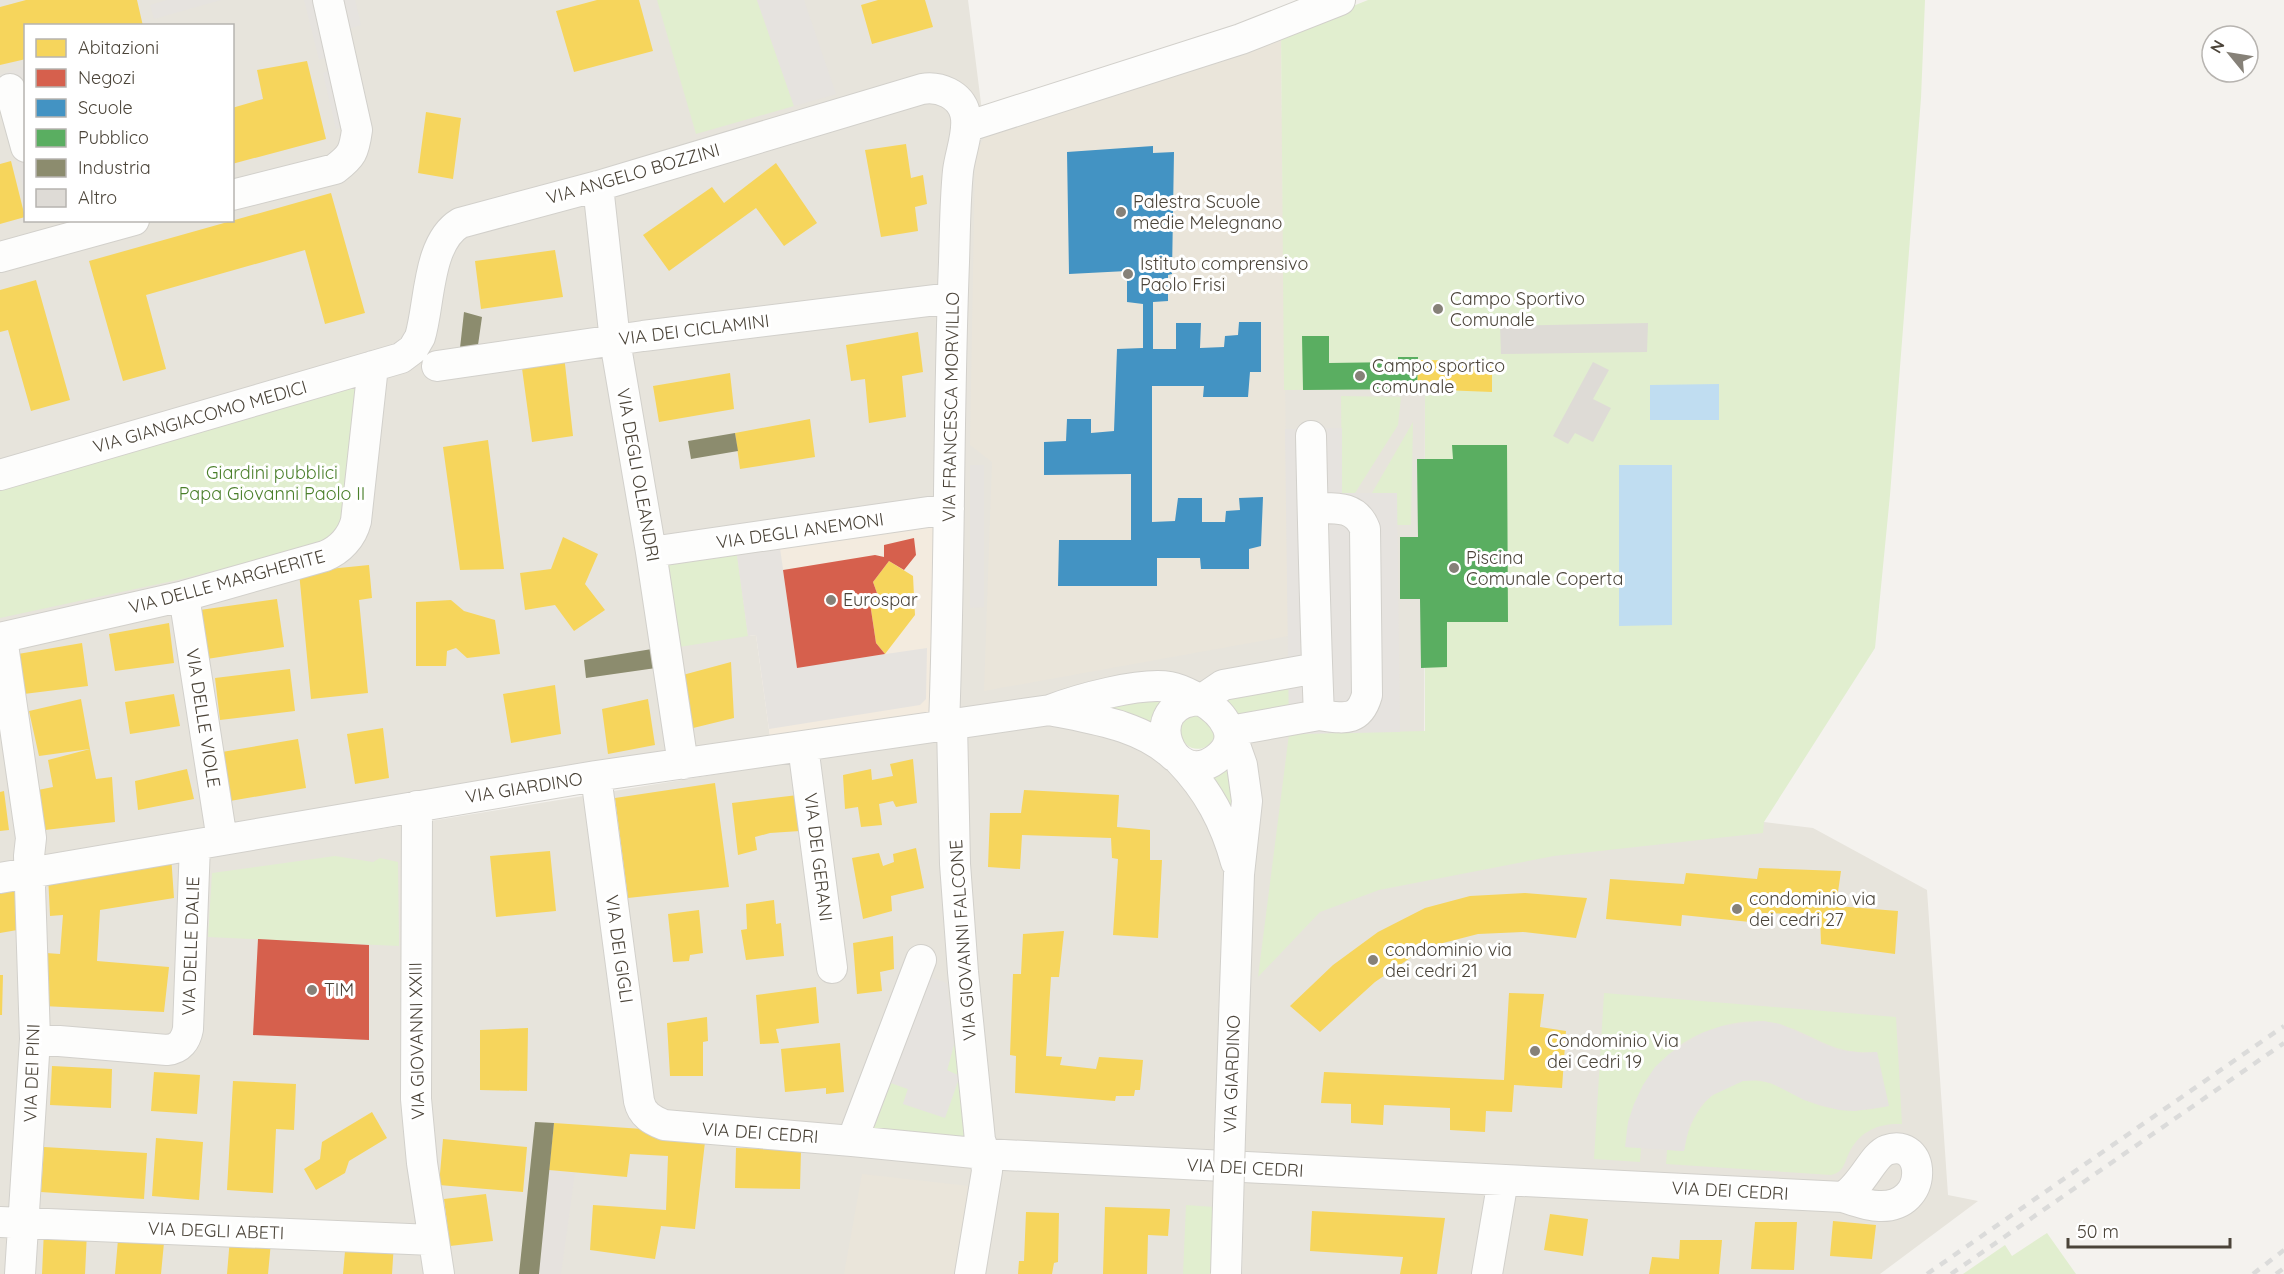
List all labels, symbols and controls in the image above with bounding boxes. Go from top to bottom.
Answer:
legend [24,24,234,222]
north arrow [2200,24,2260,84]
text: Abitazioni [78,36,159,59]
text: N [2205,36,2229,57]
text: Negozi [78,66,135,89]
text: Scuole [78,96,133,119]
text: Pubblico [78,126,149,149]
street label: VIA ANGELO BOZZINI [544,138,722,209]
text: Industria [78,156,151,179]
text: Altro [78,186,117,209]
place label: Palestra Scuole medie Melegnano [1133,190,1282,234]
marker: Palestra Scuole medie Melegnano [1114,205,1128,219]
place label: Istituto comprensivo Paolo Frisi [1140,252,1308,296]
marker: Istituto comprensivo Paolo Frisi [1121,267,1135,281]
place label: Campo Sportivo Comunale [1450,287,1585,331]
street label: VIA FRANCESCA MORVILLO [937,292,964,522]
marker: Campo Sportivo Comunale [1431,302,1445,316]
street label: VIA DEI CICLAMINI [617,309,771,350]
place label: Campo sportico comunale [1372,354,1505,398]
marker: Campo sportico comunale [1353,369,1367,383]
street label: VIA GIANGIACOMO MEDICI [90,375,309,458]
street label: VIA DEGLI OLEANDRI [612,386,665,563]
park label: Giardini pubblici Papa Giovanni Paolo II [179,461,365,505]
street label: VIA DEGLI ANEMONI [715,507,885,554]
street label: VIA DELLE MARGHERITE [126,544,328,619]
place label: Piscina Comunale Coperta [1466,546,1623,590]
marker: Piscina Comunale Coperta [1447,561,1461,575]
place label: Eurospar [843,588,918,611]
marker: Eurospar [824,593,838,607]
street label: VIA DELLE VIOLE [181,647,226,789]
street label: VIA GIARDINO [464,767,584,808]
street label: VIA DEI GERANI [799,791,838,923]
street label: VIA GIOVANNI FALCONE [944,839,981,1041]
street label: VIA DELLE DALIE [177,876,204,1016]
place label: condominio via dei cedri 27 [1749,887,1876,931]
street label: VIA DEI GIGLI [601,893,638,1005]
marker: condominio via dei cedri 27 [1730,902,1744,916]
place label: condominio via dei cedri 21 [1385,938,1512,982]
marker: condominio via dei cedri 21 [1366,953,1380,967]
street label: VIA GIOVANNI XXIII [404,962,429,1120]
place label: TIM [324,978,354,1001]
marker: TIM [305,983,319,997]
street label: VIA GIARDINO [1218,1015,1245,1133]
street label: VIA DEI PINI [18,1023,45,1123]
place label: Condominio Via dei Cedri 19 [1547,1029,1679,1073]
marker: Condominio Via dei Cedri 19 [1528,1044,1542,1058]
street label: VIA DEI CEDRI [701,1117,819,1148]
street label: VIA DEI CEDRI [1186,1153,1304,1182]
street label: VIA DEI CEDRI [1671,1176,1789,1205]
scale bar [2068,1211,2230,1249]
street label: VIA DEGLI ABETI [147,1217,285,1244]
text: 50 m [2077,1220,2119,1243]

